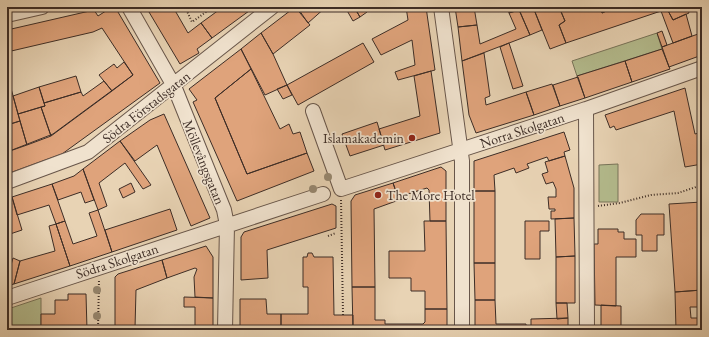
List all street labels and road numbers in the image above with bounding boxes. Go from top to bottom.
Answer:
street label: Södra Förstadsgatan [98,67,194,147]
street label: Norra Skolgatan [477,108,567,152]
street label: Möllevångsgatan [179,117,229,208]
street label: Södra Skolgatan [73,239,161,283]

